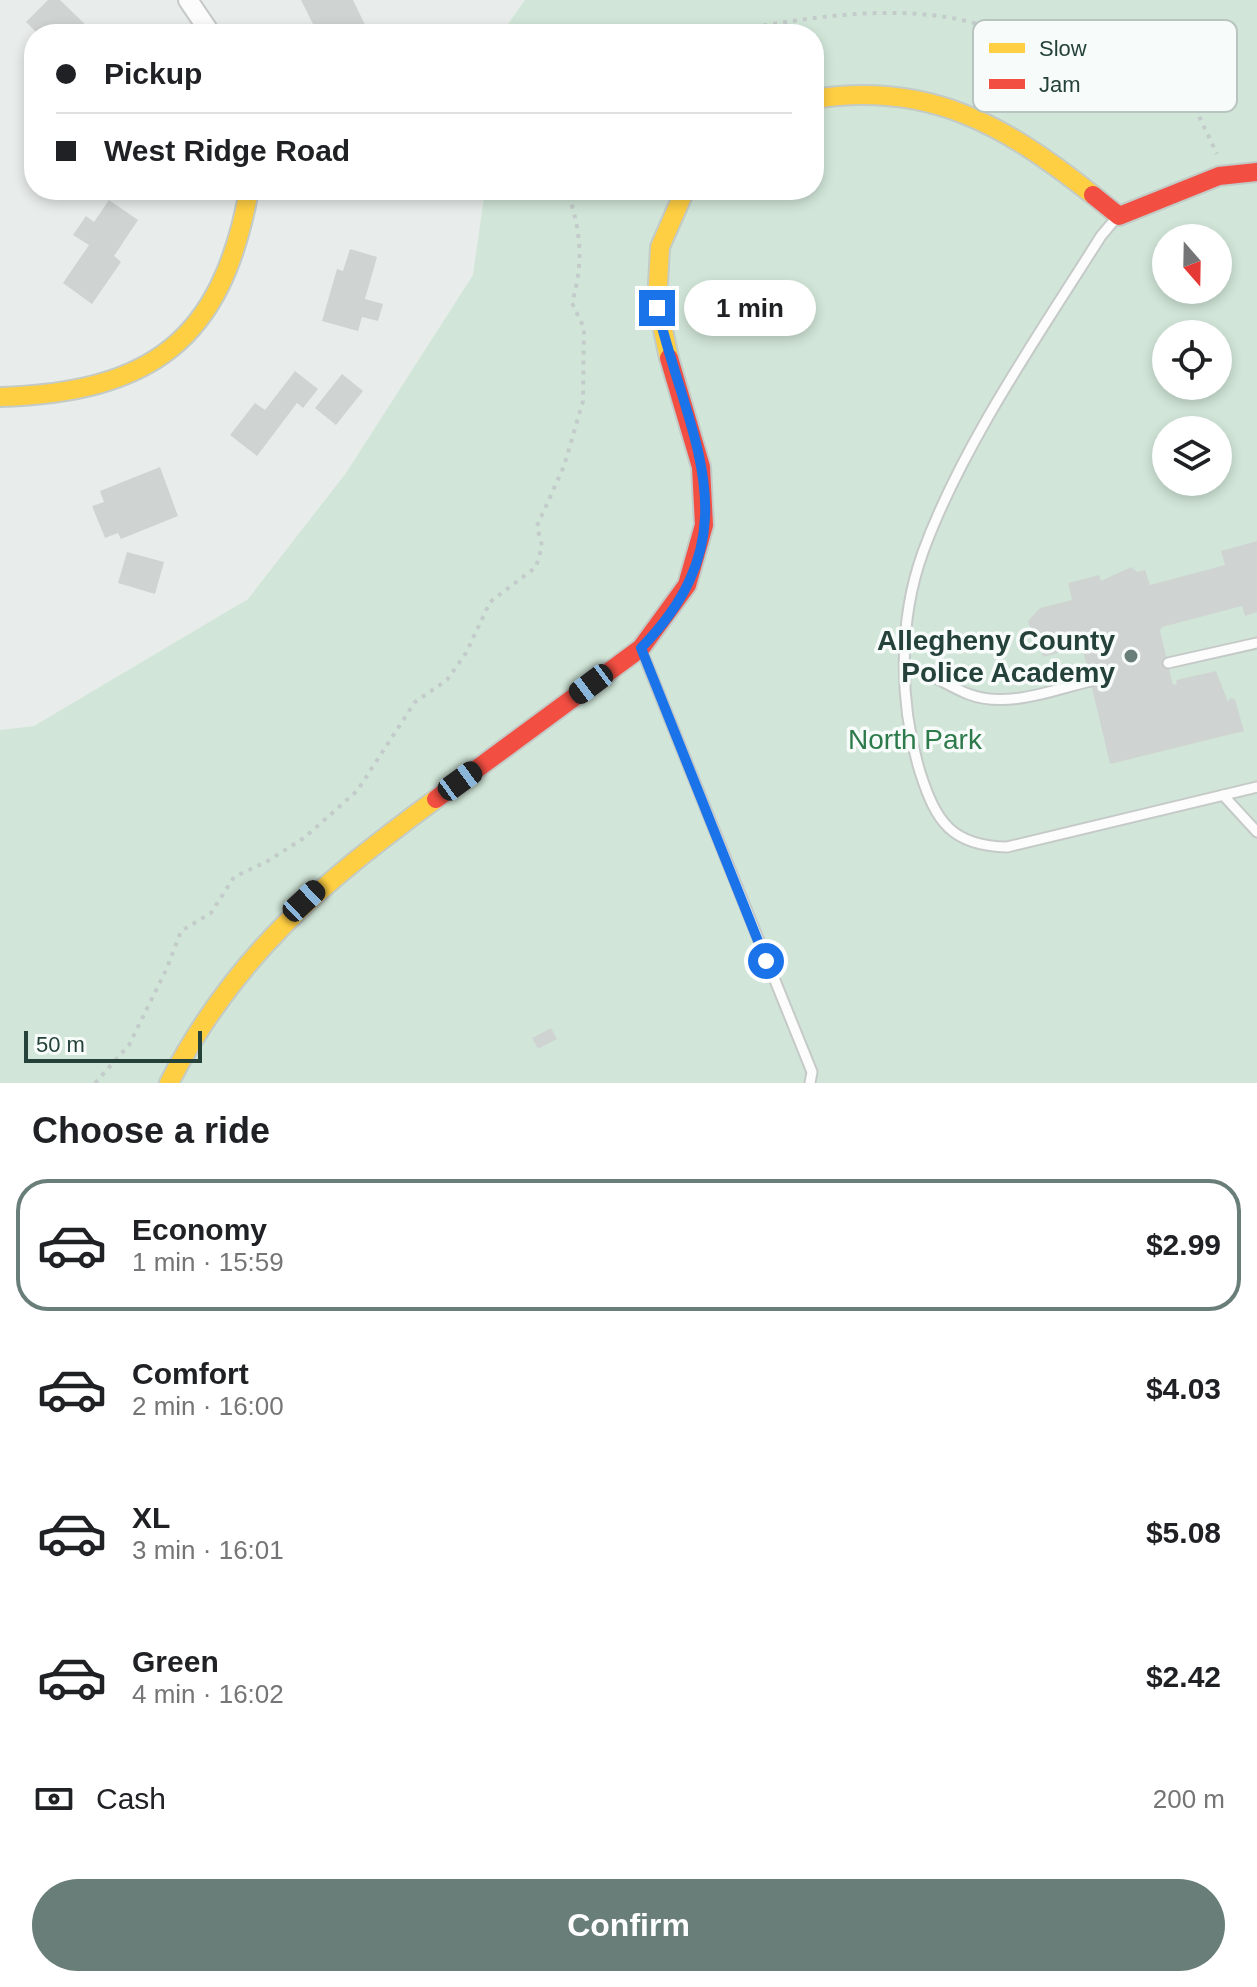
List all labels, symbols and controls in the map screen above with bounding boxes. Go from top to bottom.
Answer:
legend [973,20,1237,112]
text: Slow [1039,36,1087,61]
text: Pickup [104,57,202,90]
text: Jam [1039,72,1081,97]
text: West Ridge Road [104,134,350,167]
north arrow [1152,224,1232,304]
map controls [1152,224,1232,496]
callout: 1 min [685,280,817,336]
route end [639,290,675,326]
text: 1 min [716,293,784,323]
button: locate [1152,320,1232,400]
button: layers [1152,416,1232,496]
place label: Allegheny County Police Academy [877,625,1115,688]
marker: Allegheny County Police Academy [1122,647,1140,665]
car [565,660,617,708]
park label: North Park [848,724,983,755]
car [434,757,486,805]
car [278,876,330,926]
route start [748,943,784,979]
scale bar [24,1027,202,1063]
text: 50 m [36,1032,85,1057]
text: Choose a ride [32,1110,270,1151]
icon: car [36,1209,108,1281]
text: Economy [132,1213,267,1246]
text: $2.99 [1146,1228,1221,1261]
text: 1 min · 15:59 [132,1247,284,1277]
icon: car [36,1353,108,1425]
text: Comfort [132,1357,249,1390]
text: $4.03 [1146,1372,1221,1405]
text: 2 min · 16:00 [132,1391,284,1421]
icon: car [36,1497,108,1569]
text: XL [132,1501,170,1534]
text: $5.08 [1146,1516,1221,1549]
text: 3 min · 16:01 [132,1535,284,1565]
icon: car [36,1641,108,1713]
text: Green [132,1645,219,1678]
text: $2.42 [1146,1660,1221,1693]
text: 4 min · 16:02 [132,1679,284,1709]
icon: cash [32,1777,76,1821]
text: Cash [96,1782,166,1815]
text: 200 m [1153,1784,1225,1814]
button: Confirm [32,1879,1225,1971]

